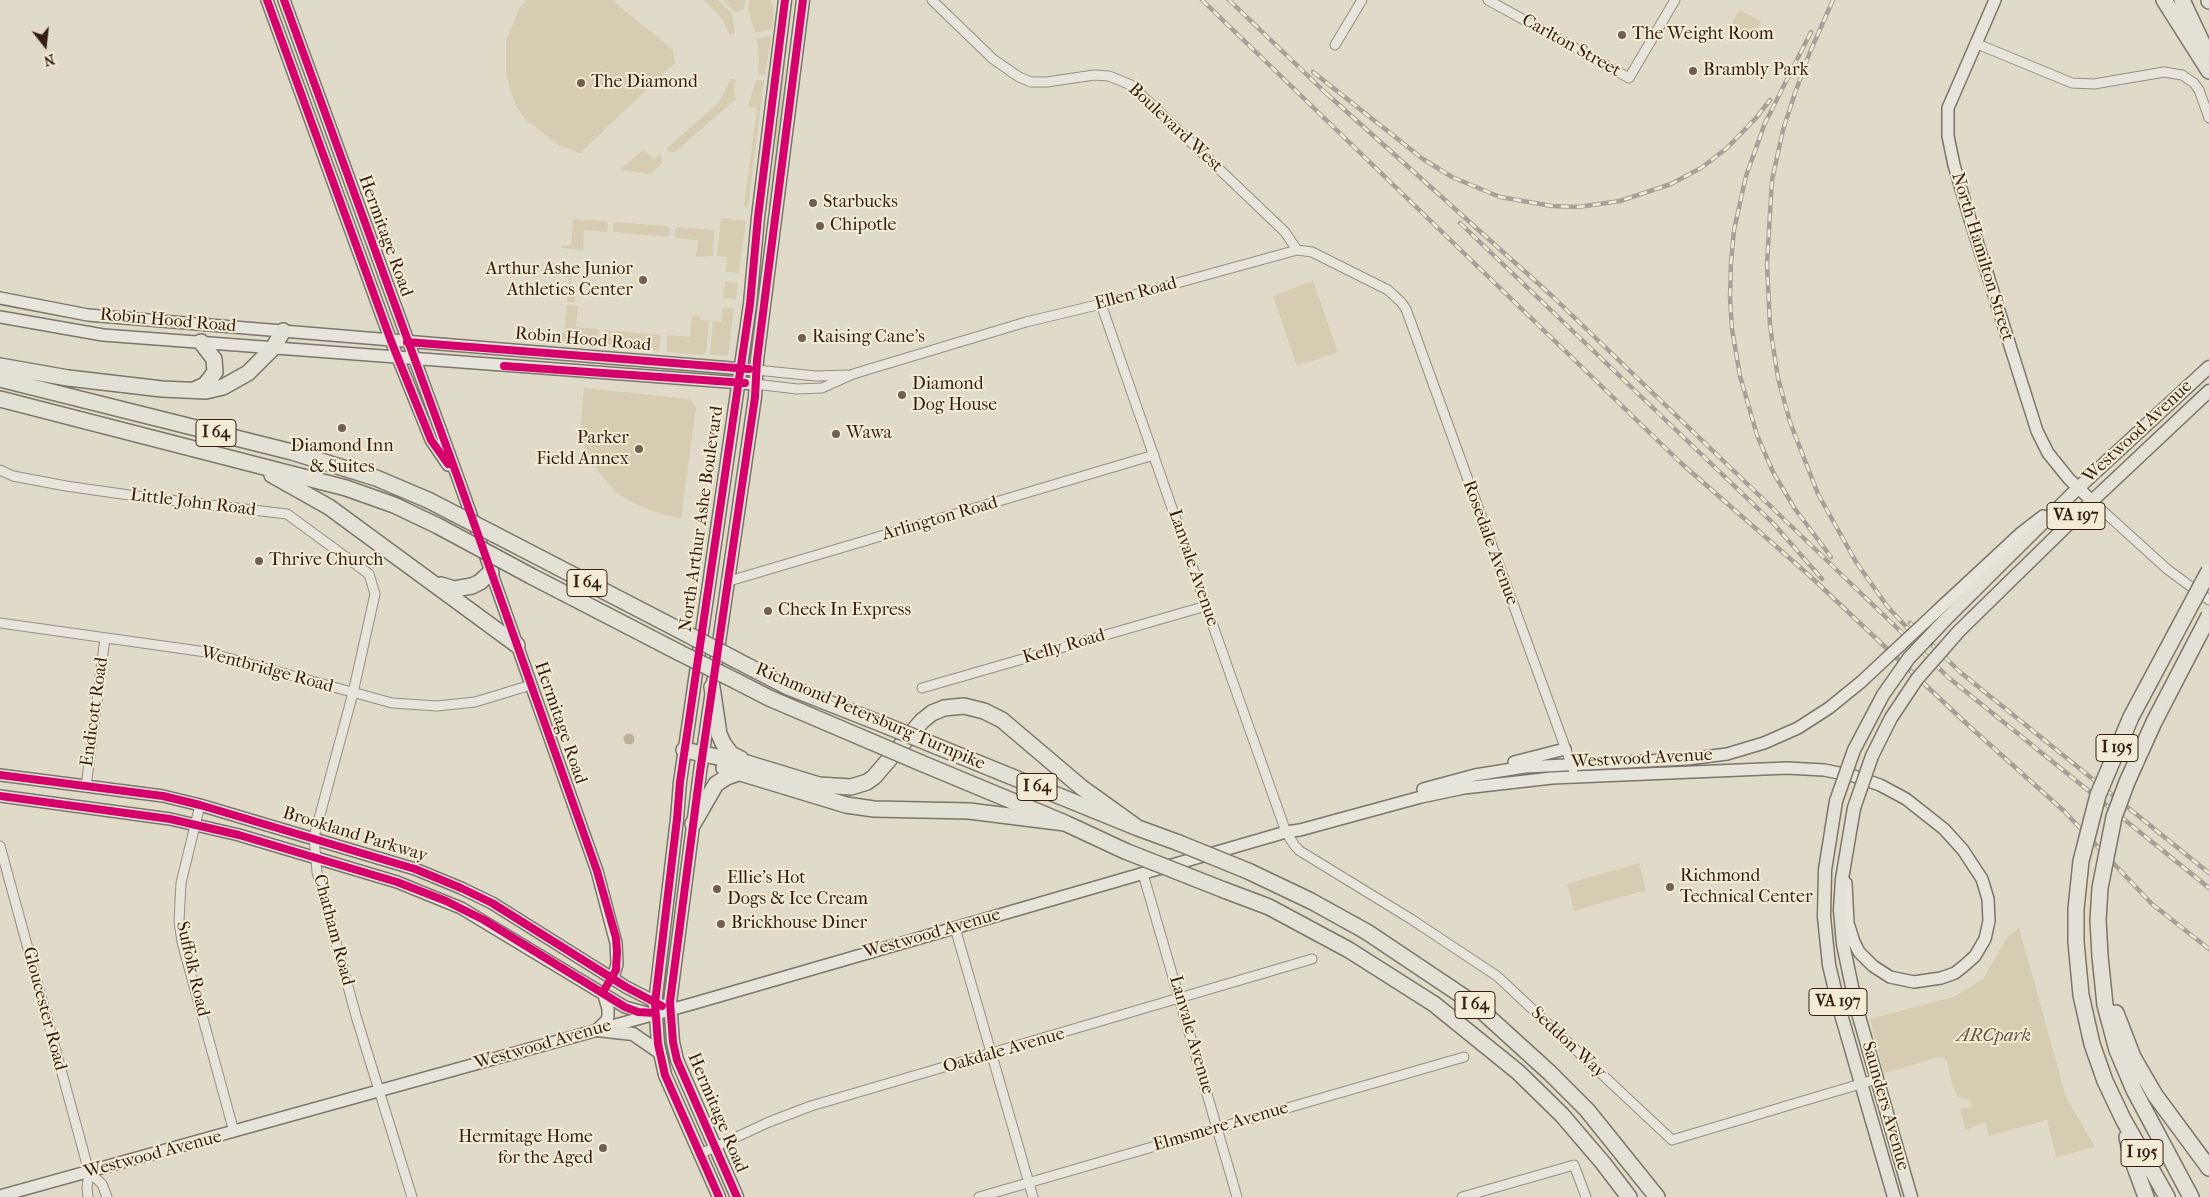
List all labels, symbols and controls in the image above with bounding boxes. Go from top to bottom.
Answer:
street label: Carlton Street [1518,10,1624,82]
north arrow [20,20,70,70]
place label: The Weight Room [1632,24,1774,46]
marker: The Weight Room [1616,29,1628,41]
text: N [42,50,57,70]
place label: Brambly Park [1703,60,1809,82]
marker: Brambly Park [1687,65,1699,77]
place label: The Diamond [591,72,698,94]
marker: The Diamond [575,77,587,89]
street label: Boulevard West [1123,79,1227,177]
street label: North Hamilton Street [1946,170,2018,344]
street label: Hermitage Road [353,172,417,300]
place label: Starbucks [823,192,898,214]
marker: Starbucks [807,197,819,209]
place label: Chipotle [830,215,897,237]
marker: Chipotle [814,220,826,232]
place label: Arthur Ashe Junior Athletics Center [486,259,633,302]
street label: Ellen Road [1093,273,1179,315]
marker: Arthur Ashe Junior Athletics Center [637,274,649,286]
street label: Robin Hood Road [99,304,237,338]
street label: Robin Hood Road [514,323,652,357]
place label: Raising Cane's [812,327,925,349]
marker: Raising Cane's [796,332,808,344]
place label: Diamond Dog House [912,374,997,416]
street label: Westwood Avenue [2079,376,2197,488]
marker: Diamond Dog House [896,389,908,401]
street label: North Arthur Ashe Boulevard [675,405,729,633]
road number: I 64 [196,419,236,446]
marker: Diamond Inn & Suites [336,422,348,434]
place label: Wawa [846,423,892,445]
place label: Parker Field Annex [536,428,629,470]
marker: Wawa [830,428,842,440]
place label: Diamond Inn & Suites [290,436,394,478]
marker: Parker Field Annex [633,443,645,455]
street label: Rosedale Avenue [1457,478,1523,608]
street label: Little John Road [129,485,257,521]
street label: Arlington Road [880,492,1000,546]
road number: VA 197 [2047,502,2105,530]
street label: Lanvale Avenue [1163,507,1223,629]
place label: Thrive Church [269,550,383,572]
marker: Thrive Church [253,555,265,567]
road number: I 64 [567,570,607,596]
place label: Check In Express [778,600,911,622]
marker: Check In Express [762,605,774,617]
street label: Kelly Road [1020,625,1108,669]
street label: Wentbridge Road [198,642,336,698]
street label: Endicott Road [77,656,113,768]
street label: Hermitage Road [529,659,591,787]
street label: Richmond-Petersburg Turnpike [752,659,988,775]
road number: I 195 [2096,734,2138,761]
street label: Westwood Avenue [1571,745,1713,773]
road number: I 64 [1017,774,1057,800]
street label: Brookland Parkway [280,803,430,867]
place label: Richmond Technical Center [1680,866,1813,909]
place label: Ellie's Hot Dogs & Ice Cream [727,868,868,911]
street label: Chatham Road [308,872,358,988]
marker: Richmond Technical Center [1664,881,1676,893]
marker: Ellie's Hot Dogs & Ice Cream [711,883,723,895]
street label: Westwood Avenue [861,904,1003,964]
place label: Brickhouse Diner [731,913,867,935]
marker: Brickhouse Diner [715,918,727,930]
street label: Suffolk Road [171,919,213,1019]
street label: Gloucester Road [17,945,71,1073]
street label: Lanvale Avenue [1164,973,1218,1097]
road number: VA 197 [1809,989,1867,1016]
road number: I 64 [1455,992,1495,1018]
street label: Seddon Way [1526,1003,1610,1083]
street label: Westwood Avenue [472,1015,614,1075]
street label: Oakdale Avenue [941,1023,1067,1079]
park label: ARCpark [1957,1026,2031,1048]
street label: Saunders Avenue [1856,1039,1914,1173]
street label: Hermitage Road [682,1050,752,1176]
street label: Elmsmere Avenue [1151,1097,1291,1157]
street label: Westwood Avenue [82,1126,224,1184]
place label: Hermitage Home for the Aged [458,1127,593,1170]
road number: I 195 [2121,1140,2163,1166]
marker: Hermitage Home for the Aged [597,1142,609,1154]

